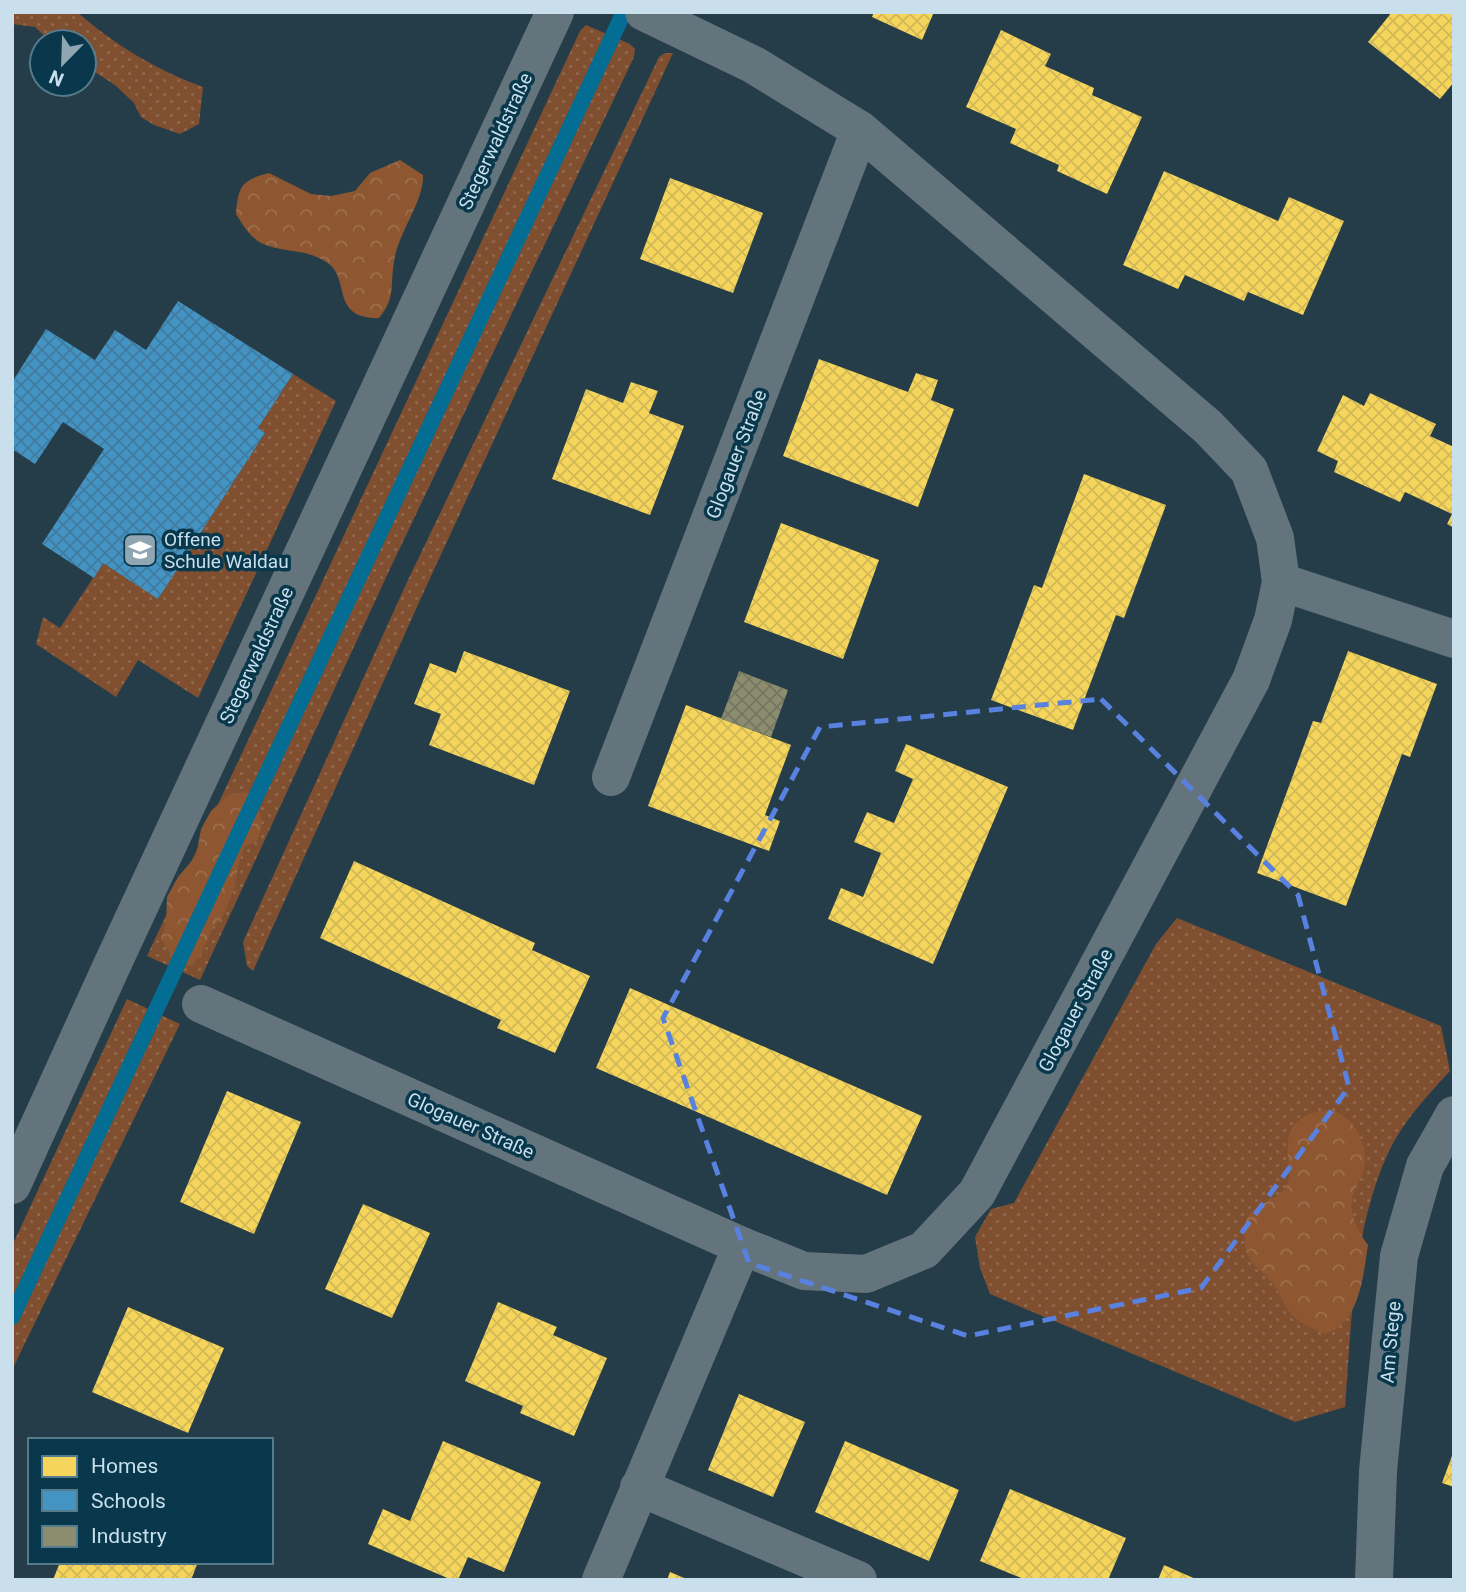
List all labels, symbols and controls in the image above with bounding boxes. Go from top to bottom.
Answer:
north arrow [28,28,98,98]
text: N [46,65,67,91]
street label: Stegerwaldstraße [454,69,537,213]
street label: Glogauer Straße [701,386,772,522]
place label: Offene Schule Waldau [164,528,289,573]
school or university icon: Offene Schule Waldau [121,531,159,569]
street label: Stegerwaldstraße [215,583,298,727]
street label: Glogauer Straße [1033,945,1118,1076]
street label: Glogauer Straße [404,1087,538,1164]
street label: Am Stege [1375,1300,1406,1384]
legend [28,1438,273,1564]
text: Homes [91,1454,158,1478]
text: Schools [91,1489,166,1513]
text: Industry [91,1524,167,1548]

